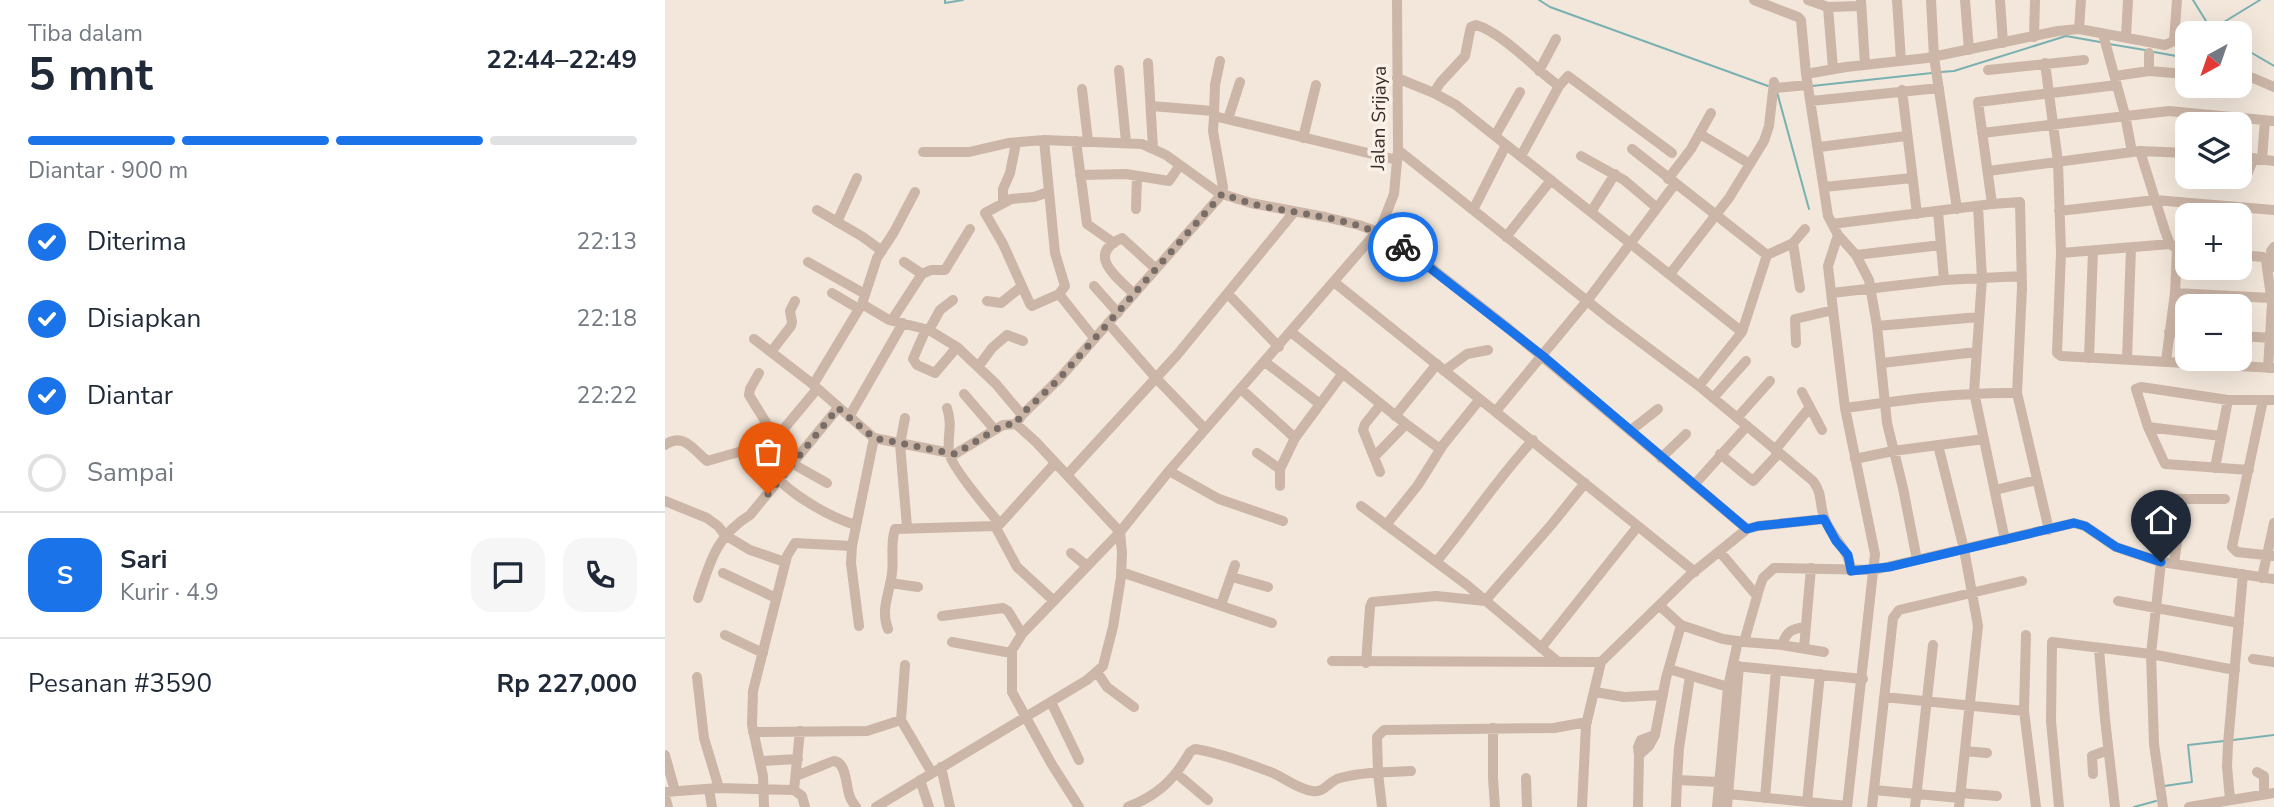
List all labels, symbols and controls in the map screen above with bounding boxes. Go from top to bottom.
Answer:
text: Tiba dalam [28,18,143,49]
north arrow [2175,21,2252,98]
map controls [2175,21,2252,371]
text: 22:44–22:49 [486,42,637,77]
text: 5 mnt [28,43,153,106]
street label: Jalan Srijaya [1365,65,1393,172]
button: layers [2175,112,2252,189]
text: Diantar · 900 m [28,155,188,186]
button: + [2175,203,2252,280]
courier [1368,212,1438,282]
icon: check [28,223,66,261]
text: Diterima [87,224,187,259]
text: 22:13 [577,226,637,257]
icon: bike [1384,228,1422,266]
button: − [2175,294,2252,371]
icon: check [28,300,66,338]
text: Disiapkan [87,301,201,336]
text: 22:18 [577,303,637,334]
icon: check [28,377,66,415]
text: Diantar [87,378,173,413]
text: 22:22 [577,380,637,411]
pin [738,422,798,494]
icon: bag [749,433,787,471]
text: Sampai [87,455,174,490]
pin [2131,490,2191,562]
icon: home [2142,501,2180,539]
button: chat [471,538,545,612]
button: phone [563,538,637,612]
text: Sari [120,542,167,577]
text: S [57,558,73,593]
text: Kurir · 4.9 [120,577,219,608]
text: Pesanan #3590 [28,666,212,701]
text: Rp 227,000 [496,666,637,701]

